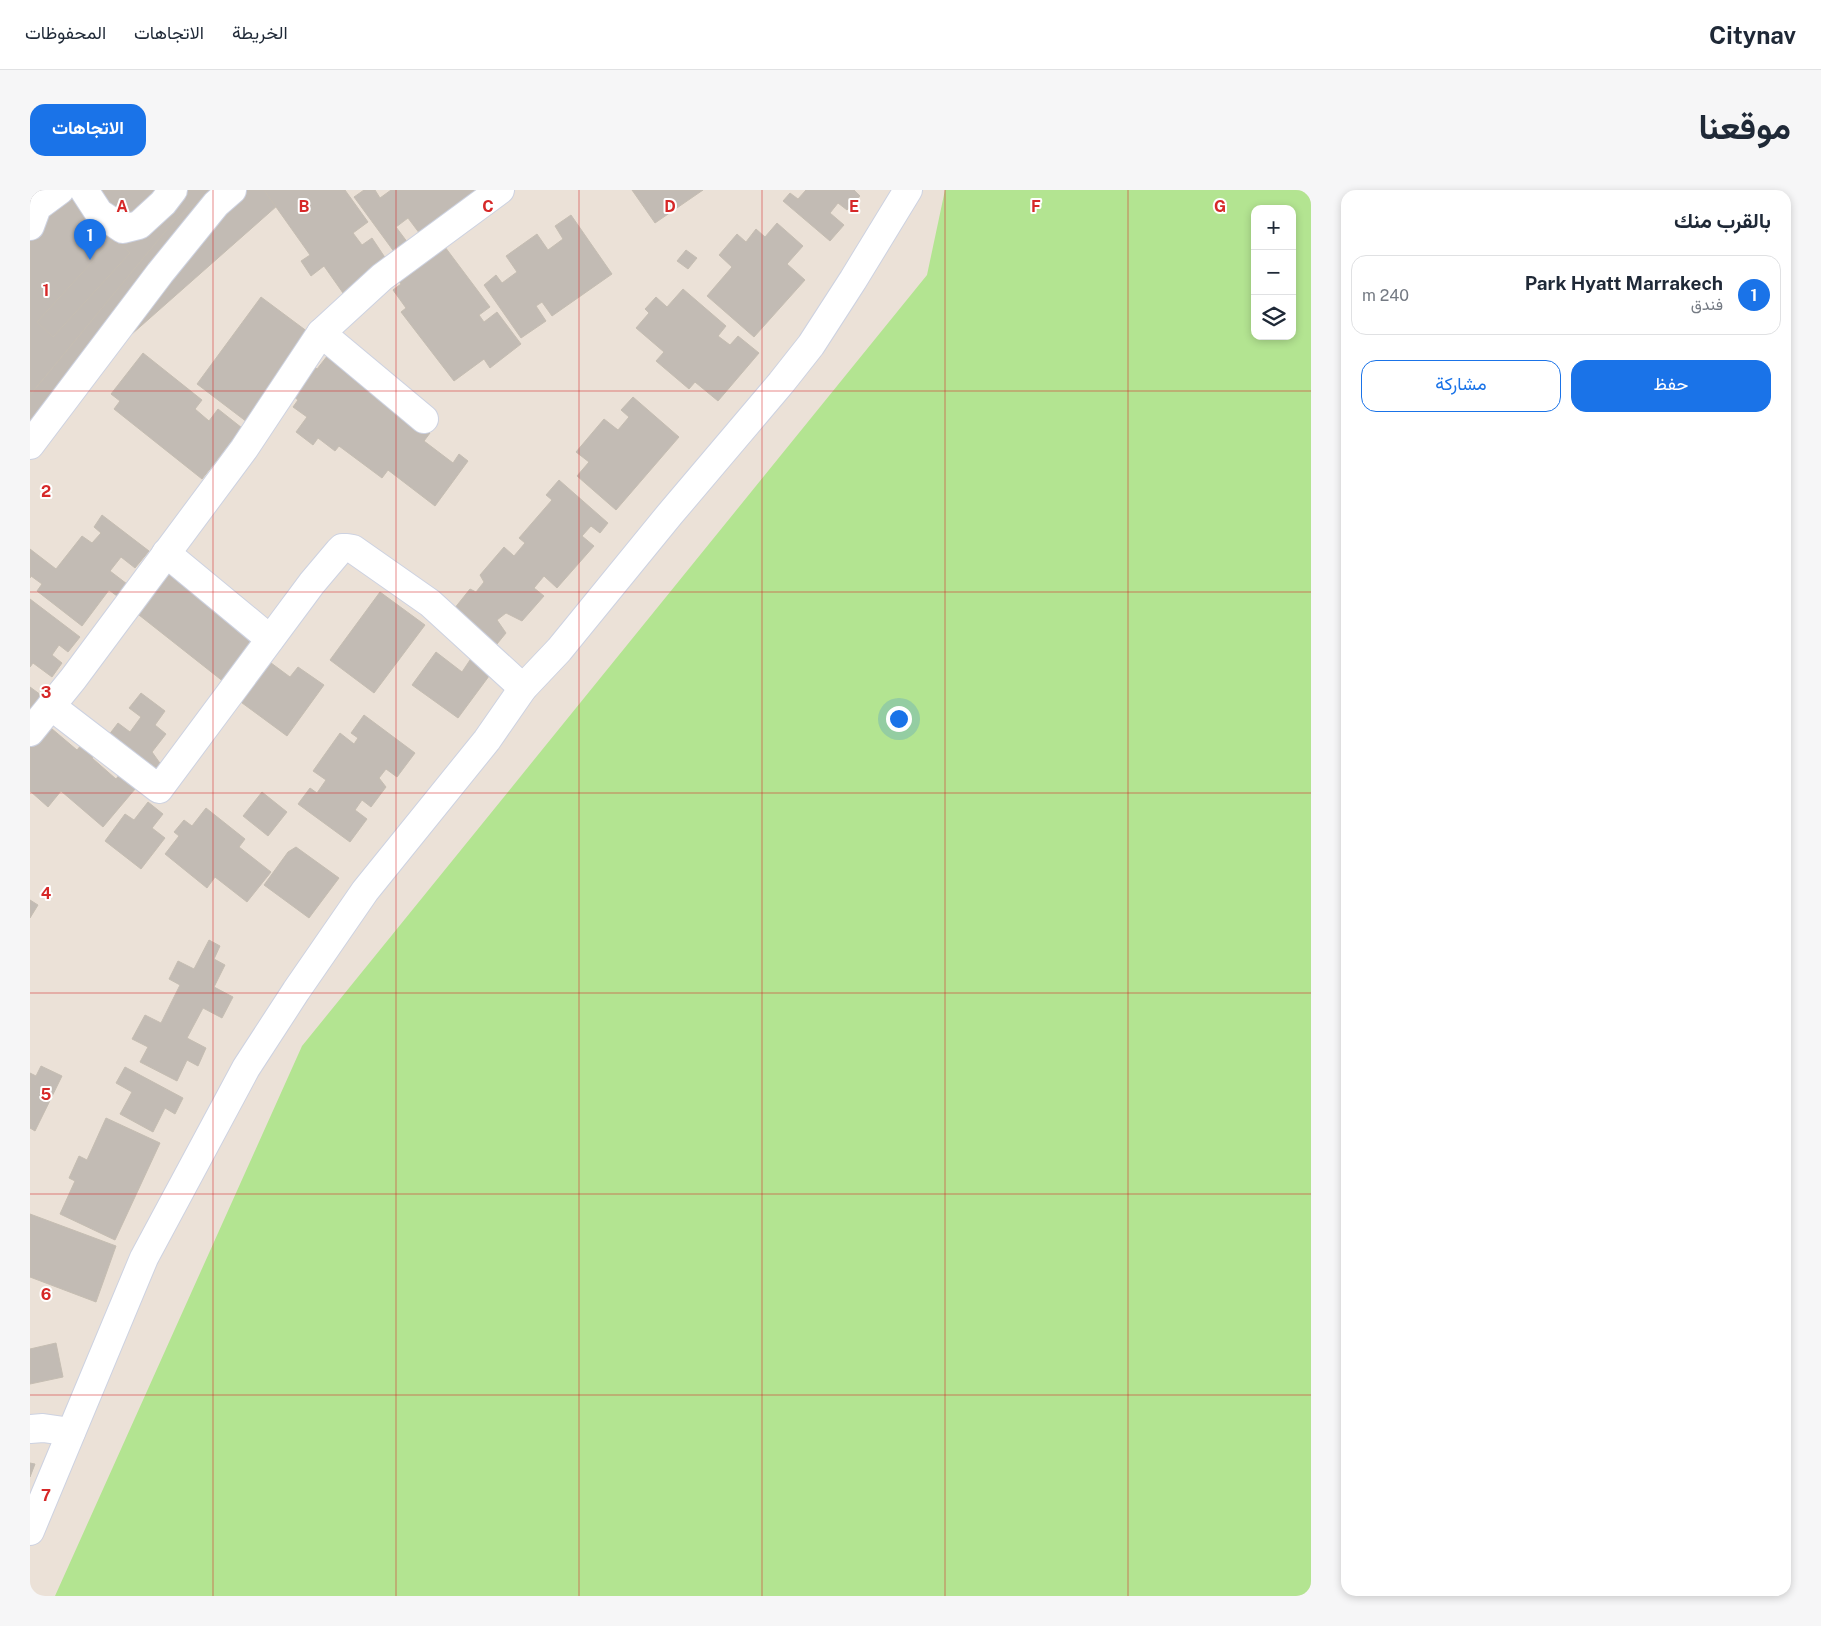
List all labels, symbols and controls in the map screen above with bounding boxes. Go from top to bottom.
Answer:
text: Citynav [1709,21,1796,49]
text: المحفوظات [25,22,106,43]
text: الاتجاهات [134,22,204,43]
text: الخريطة [232,22,288,43]
button: الاتجاهات [30,104,146,156]
text: موقعنا [1698,106,1791,147]
text: A [116,197,128,216]
text: B [299,197,310,216]
text: C [482,197,494,216]
text: D [664,197,676,216]
text: E [849,197,859,216]
text: F [1031,197,1041,216]
text: G [1214,197,1226,216]
map controls [1251,205,1296,340]
button: + [1251,205,1296,250]
text: بالقرب منك [1674,208,1771,233]
pin: 1 [74,219,106,260]
button: − [1251,250,1296,295]
text: Park Hyatt Marrakech [1525,272,1723,294]
text: 1 [43,281,49,300]
text: 240 m [1362,286,1409,305]
text: 1 [1751,286,1757,305]
button: layers [1251,295,1296,340]
text: فندق [1691,295,1723,314]
button: مشاركة [1361,360,1561,412]
button: حفظ [1571,360,1771,412]
text: 2 [41,482,51,501]
text: 3 [41,683,51,702]
your location [886,706,912,732]
text: 4 [41,884,52,903]
text: 5 [41,1085,52,1104]
text: 6 [41,1285,51,1304]
text: 7 [41,1486,51,1505]

